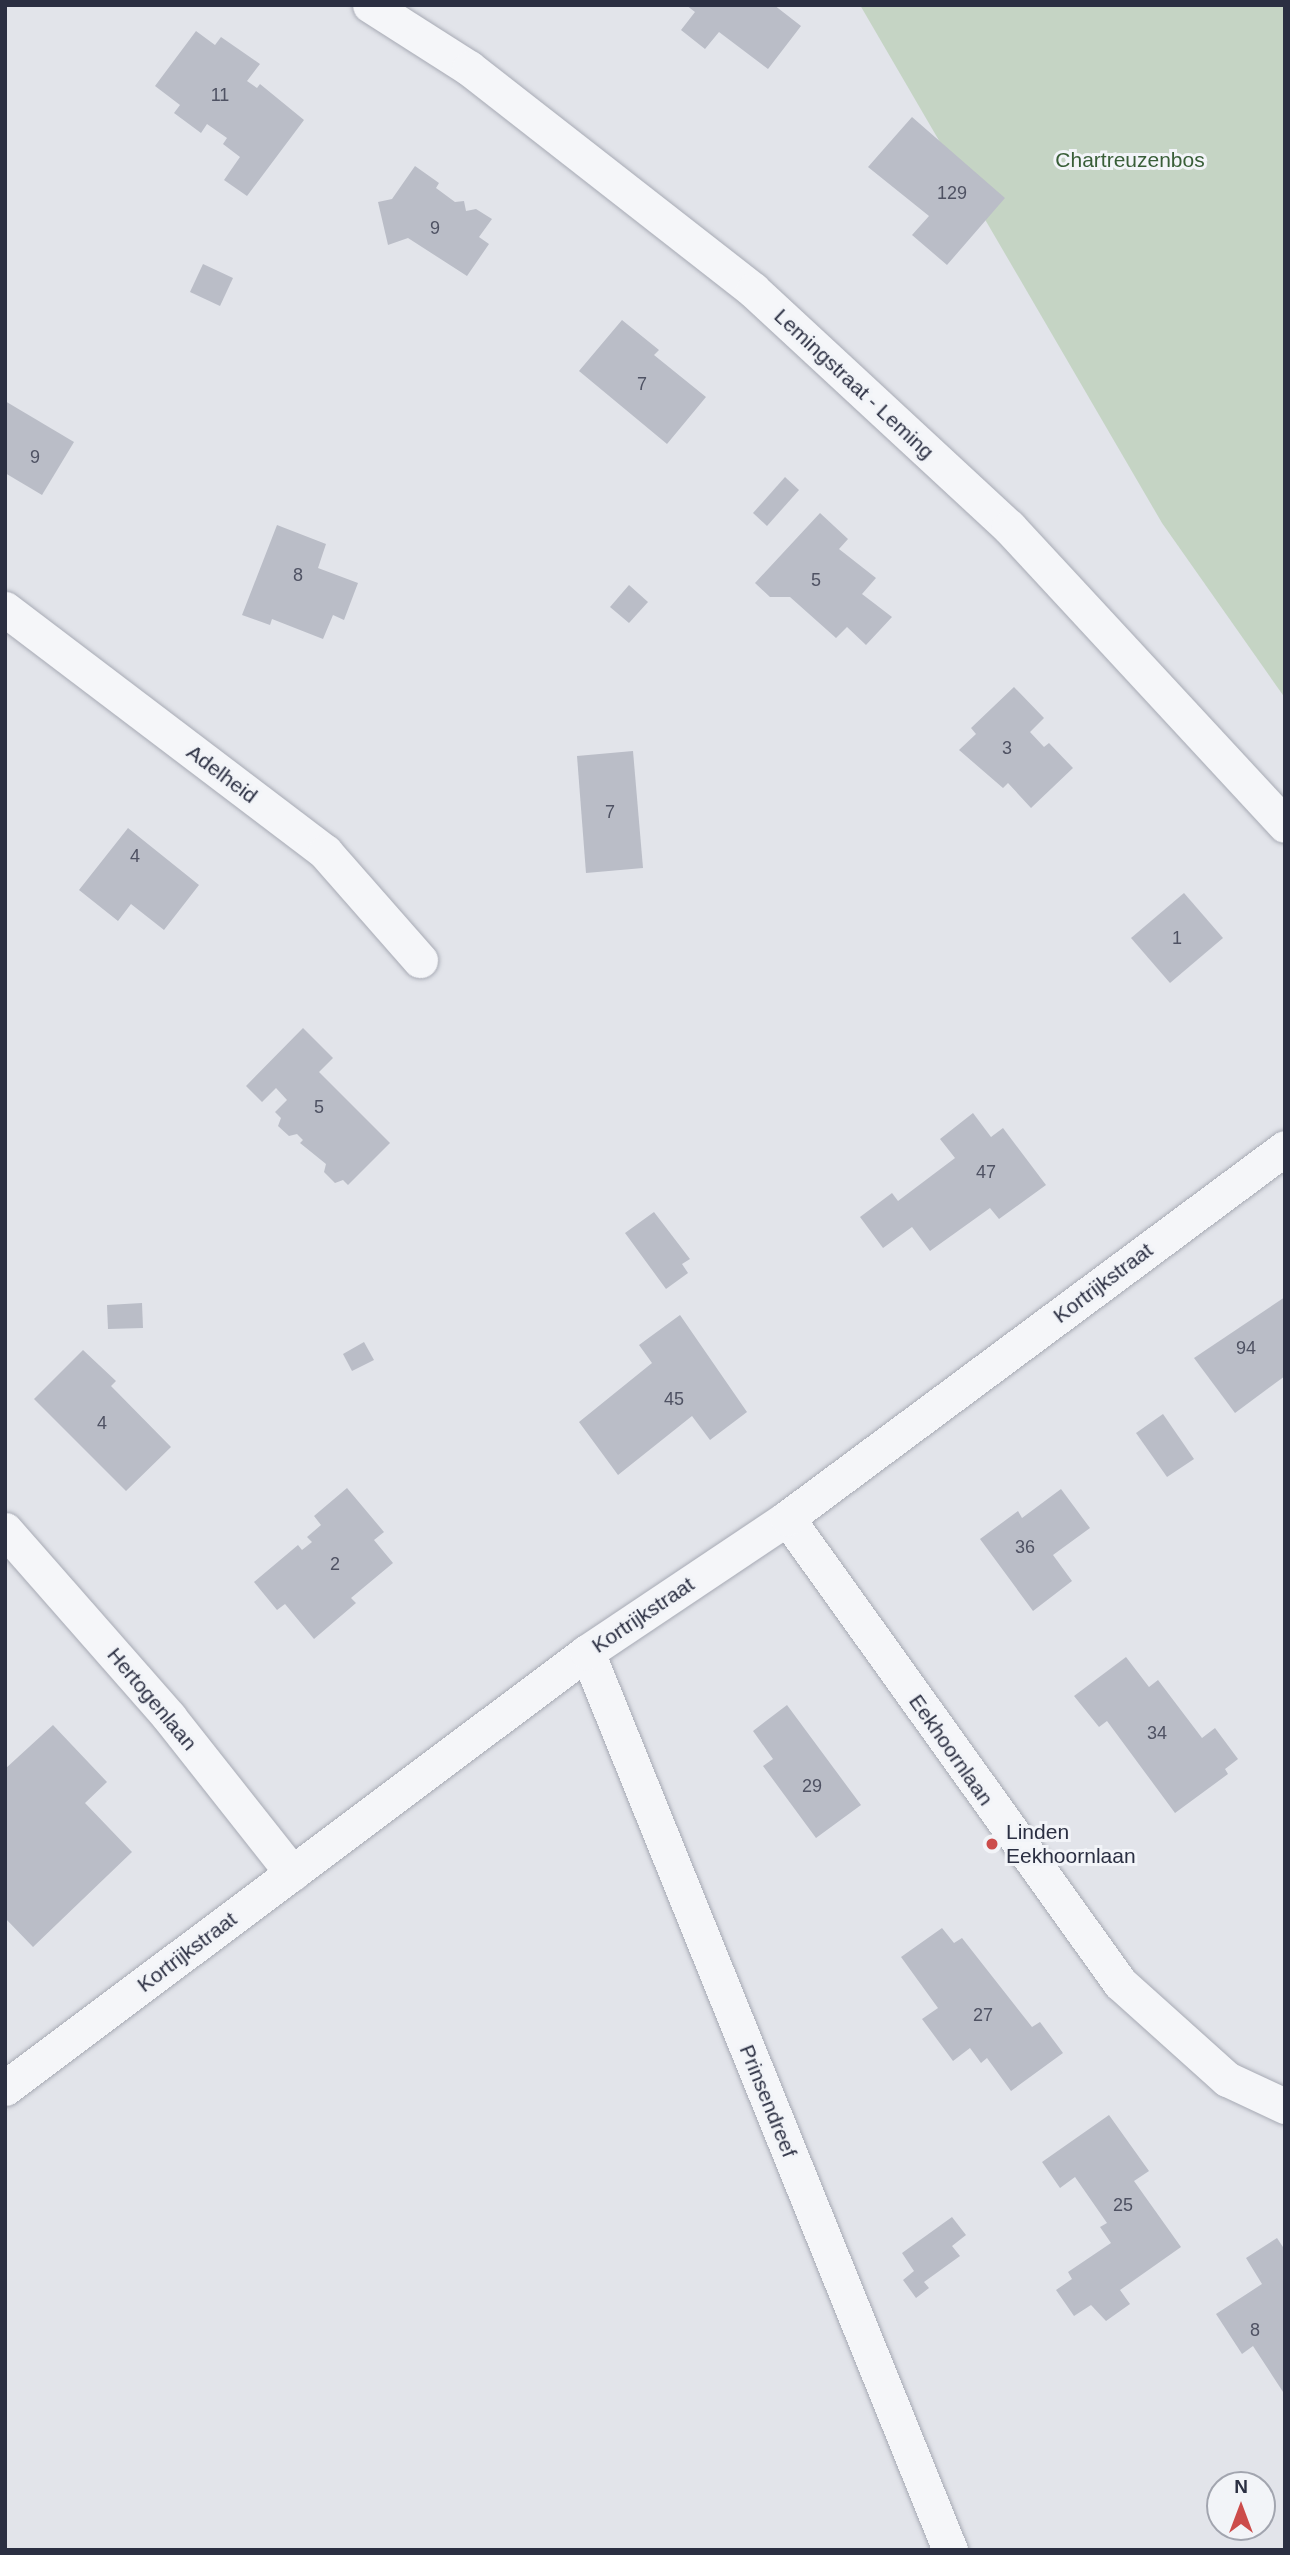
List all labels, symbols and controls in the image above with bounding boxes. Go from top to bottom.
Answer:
house number: 11 [211,84,229,106]
park label: Chartreuzenbos [1055,147,1205,173]
house number: 129 [937,182,967,204]
house number: 9 [430,217,440,239]
street label: Lemingstraat - Leming [769,304,939,464]
house number: 7 [637,373,647,395]
house number: 9 [30,446,40,468]
house number: 8 [293,564,303,586]
house number: 5 [811,569,821,591]
house number: 3 [1002,737,1012,759]
street label: Adelheid [182,739,262,809]
house number: 7 [605,801,615,823]
house number: 4 [130,845,140,867]
house number: 1 [1172,927,1182,949]
house number: 5 [314,1096,324,1118]
house number: 47 [976,1161,996,1183]
street label: Kortrijkstraat [1048,1237,1158,1329]
house number: 94 [1236,1337,1256,1359]
house number: 45 [664,1388,684,1410]
house number: 4 [97,1412,107,1434]
house number: 36 [1015,1536,1035,1558]
house number: 2 [330,1553,340,1575]
street label: Kortrijkstraat [587,1572,699,1658]
street label: Hertogenlaan [102,1643,202,1755]
street label: Eekhoornlaan [904,1690,998,1810]
house number: 34 [1147,1722,1167,1744]
house number: 29 [802,1775,822,1797]
place label: Linden Eekhoornlaan [1006,1819,1136,1869]
marker: Linden Eekhoornlaan [984,1836,1000,1852]
street label: Kortrijkstraat [132,1906,242,1998]
house number: 27 [973,2004,993,2026]
street label: Prinsendreef [734,2041,802,2161]
house number: 25 [1113,2194,1133,2216]
house number: 8 [1250,2319,1260,2341]
north arrow [1206,2471,1276,2541]
text: N [1234,2476,1248,2497]

